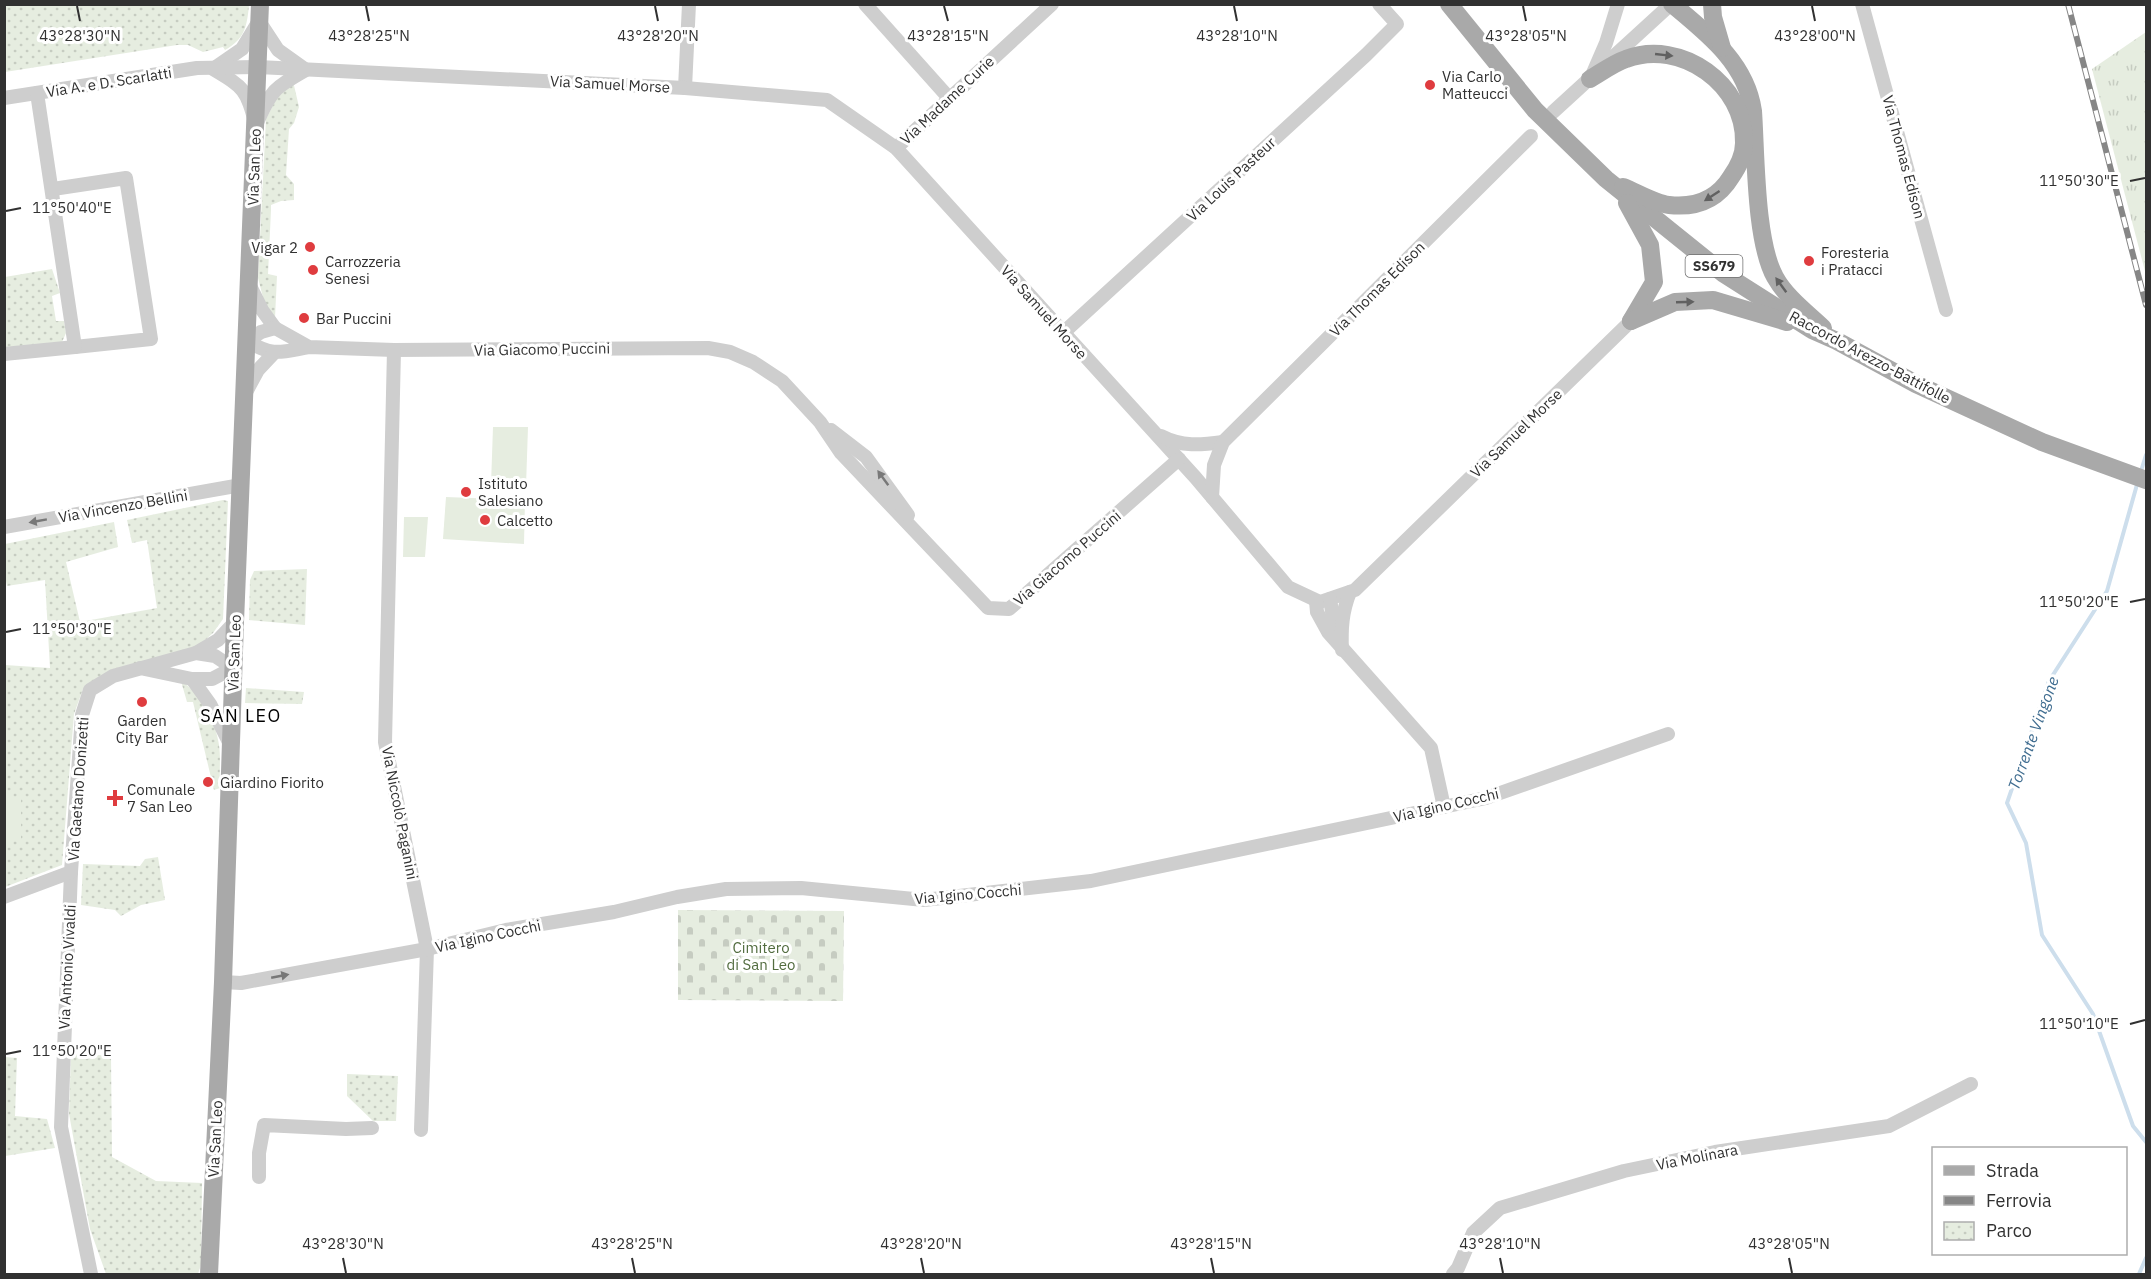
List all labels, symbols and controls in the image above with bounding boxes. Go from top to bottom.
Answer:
text: 43°28'30"N [39,26,121,45]
text: 43°28'25"N [328,26,410,45]
text: 43°28'20"N [617,26,699,45]
text: 43°28'15"N [907,26,989,45]
text: 43°28'10"N [1196,26,1278,45]
text: 43°28'05"N [1485,26,1567,45]
text: 43°28'00"N [1774,26,1856,45]
one-way arrow [1655,51,1674,60]
street label: Via Madame Curie [896,52,998,148]
street label: Via A. e D. Scarlatti [45,63,173,101]
place label: Via Carlo Matteucci [1442,67,1508,103]
street label: Via Samuel Morse [549,71,671,97]
marker: Via Carlo Matteucci [1423,78,1437,92]
street label: Via Thomas Edison [1878,93,1930,221]
street label: Via San Leo [243,128,265,206]
street label: Via Louis Pasteur [1182,133,1280,225]
text: 11°50'30"E [2039,171,2119,190]
one-way arrow [1704,191,1721,202]
text: 11°50'40"E [32,198,112,217]
street label: Via Thomas Edison [1325,237,1429,341]
place label: Vigar 2 [251,238,298,257]
marker: Vigar 2 [303,240,317,254]
place label: Foresteria i Pratacci [1821,243,1889,279]
place label: Carrozzeria Senesi [325,252,401,288]
marker: Foresteria i Pratacci [1802,254,1816,268]
road number: SS679 [1686,255,1742,277]
street label: Via Samuel Morse [997,261,1091,363]
marker: Carrozzeria Senesi [306,263,320,277]
one-way arrow [1775,278,1787,294]
one-way arrow [1676,297,1695,306]
street label: Raccordo Arezzo-Battifolle [1786,306,1954,408]
place label: Bar Puccini [316,309,391,328]
marker: Bar Puccini [297,311,311,325]
street label: Via Giacomo Puccini [474,338,610,360]
street label: Via Samuel Morse [1466,384,1566,482]
one-way arrow [877,471,889,487]
place label: Istituto Salesiano [478,474,543,510]
street label: Via Vincenzo Bellini [57,485,189,527]
marker: Istituto Salesiano [459,485,473,499]
street label: Via Giacomo Puccini [1009,506,1125,610]
place label: Calcetto [497,511,553,530]
marker: Calcetto [478,513,492,527]
one-way arrow [29,517,48,526]
text: 11°50'20"E [2039,592,2119,611]
street label: Via San Leo [223,614,245,692]
text: 11°50'30"E [32,619,112,638]
water label: Torrente Vingone [2003,673,2063,793]
marker: Garden City Bar [135,695,149,709]
district label: SAN LEO [200,704,282,727]
place label: Garden City Bar [116,711,169,747]
street label: Via Gaetano Donizetti [63,716,93,862]
street label: Via Niccolò Paganini [378,745,422,881]
place label: Giardino Fiorito [220,773,324,792]
marker: Giardino Fiorito [201,775,215,789]
place label: Comunale 7 San Leo [127,780,195,816]
street label: Via Igino Cocchi [1391,784,1501,826]
marker: Comunale 7 San Leo [108,791,122,805]
street label: Via Igino Cocchi [914,880,1022,908]
street label: Via Antonio Vivaldi [54,904,80,1030]
street label: Via Igino Cocchi [433,916,543,956]
park label: Cimitero di San Leo [727,938,795,974]
one-way arrow [271,971,290,980]
text: 11°50'10"E [2039,1014,2119,1033]
text: 11°50'20"E [32,1041,112,1060]
street label: Via San Leo [203,1100,227,1178]
street label: Via Molinara [1655,1140,1739,1174]
legend [1932,1147,2127,1255]
text: Strada [1986,1159,2039,1182]
text: Ferrovia [1986,1189,2052,1212]
text: Parco [1986,1219,2032,1242]
text: 43°28'30"N [302,1234,384,1253]
text: 43°28'25"N [591,1234,673,1253]
text: 43°28'20"N [880,1234,962,1253]
text: 43°28'15"N [1170,1234,1252,1253]
text: 43°28'10"N [1459,1234,1541,1253]
text: 43°28'05"N [1748,1234,1830,1253]

